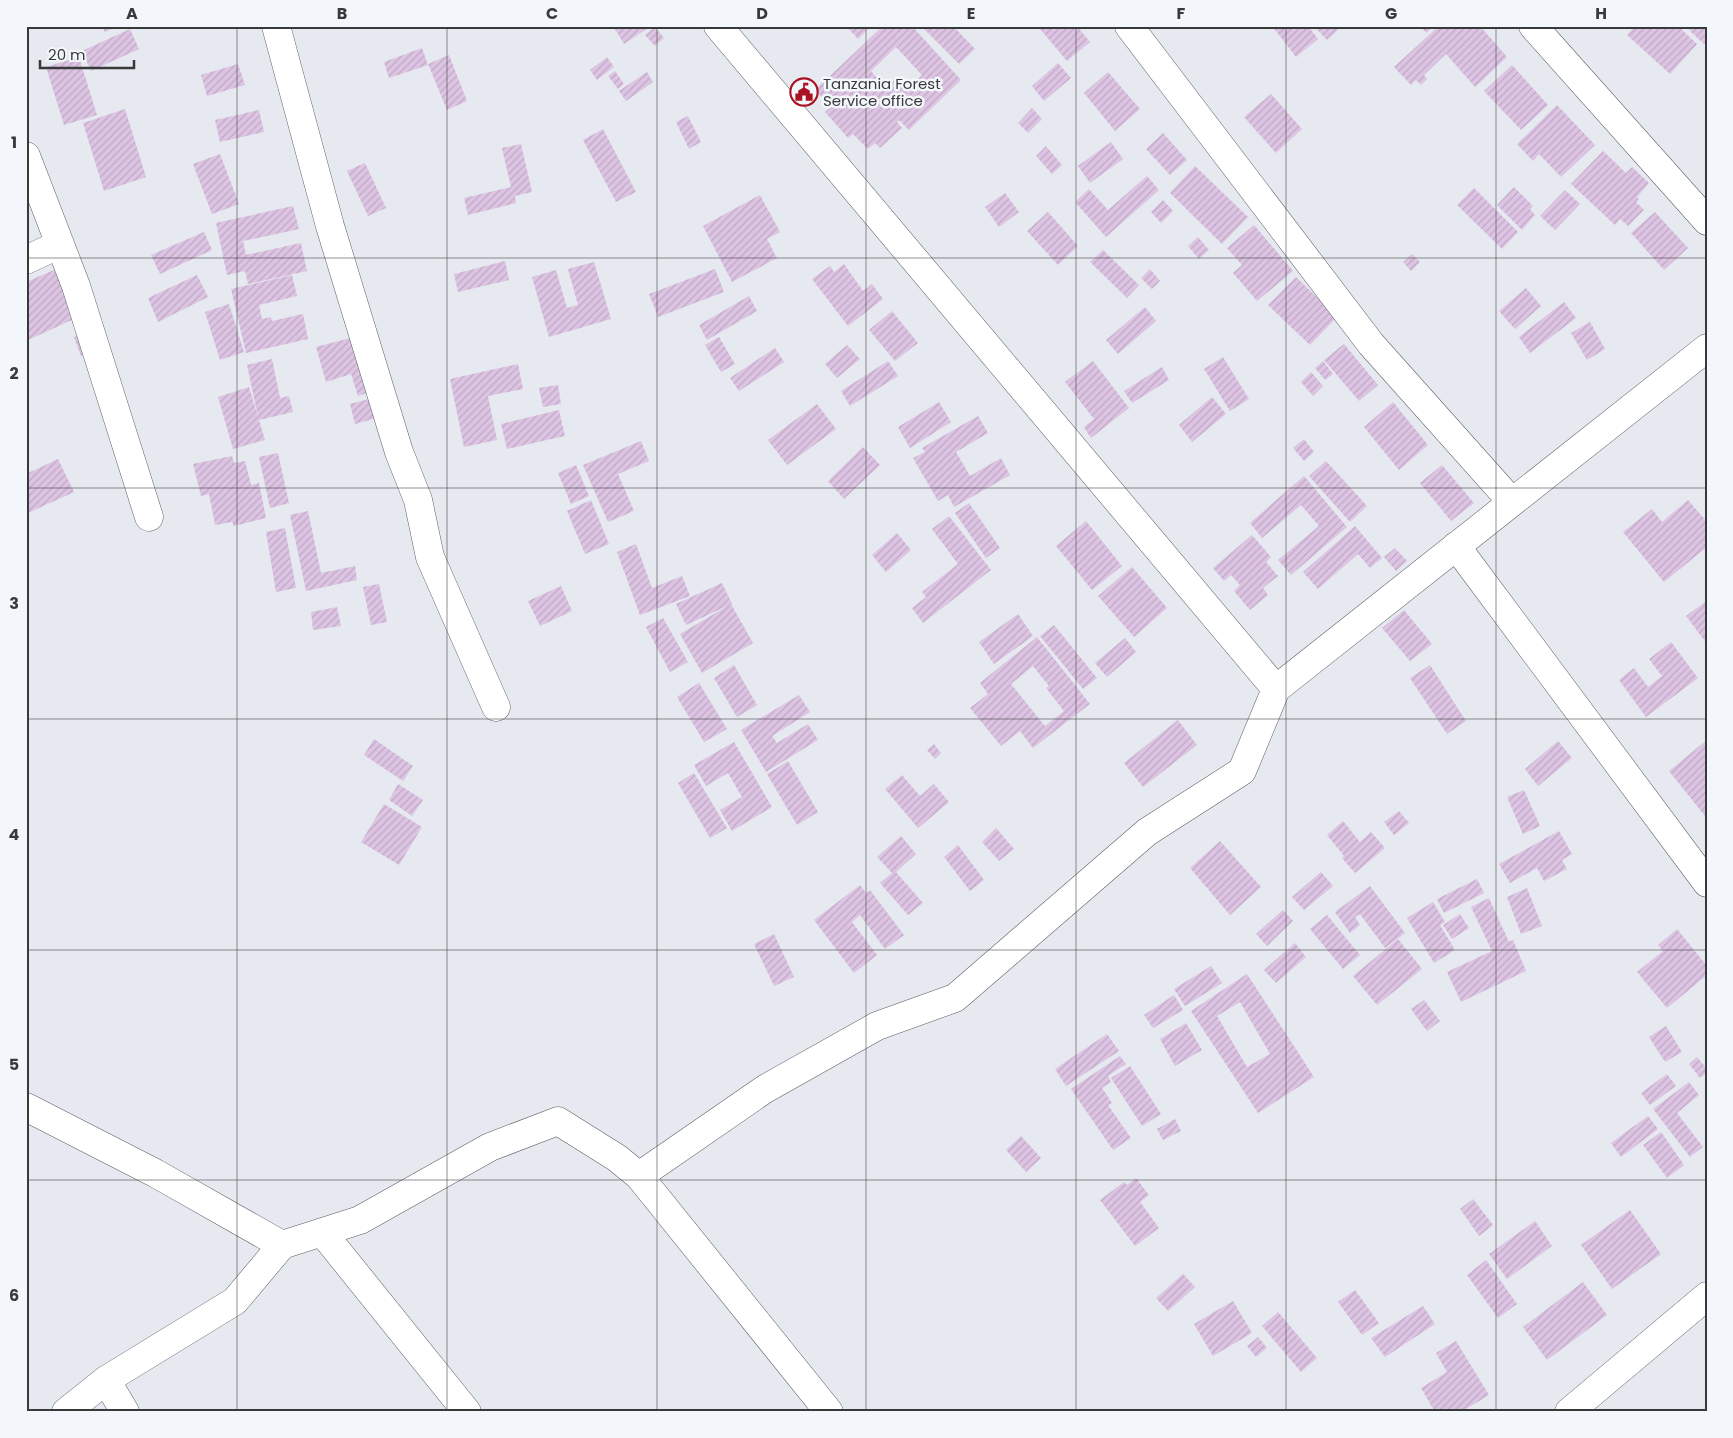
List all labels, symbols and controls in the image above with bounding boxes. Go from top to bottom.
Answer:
text: A [126,2,138,25]
text: B [337,2,347,25]
text: C [546,2,558,25]
text: D [756,2,768,25]
text: E [967,2,975,25]
text: F [1177,2,1186,25]
text: G [1385,2,1397,25]
text: H [1595,2,1607,25]
scale bar [40,38,134,70]
text: 20 m [48,44,86,65]
place label: Tanzania Forest Service office [823,73,941,111]
public building icon: Tanzania Forest Service office [789,77,819,107]
text: 1 [11,131,17,154]
text: 2 [9,362,19,385]
text: 3 [9,592,19,615]
text: 4 [9,823,20,846]
text: 5 [9,1053,19,1076]
text: 6 [9,1284,19,1307]

